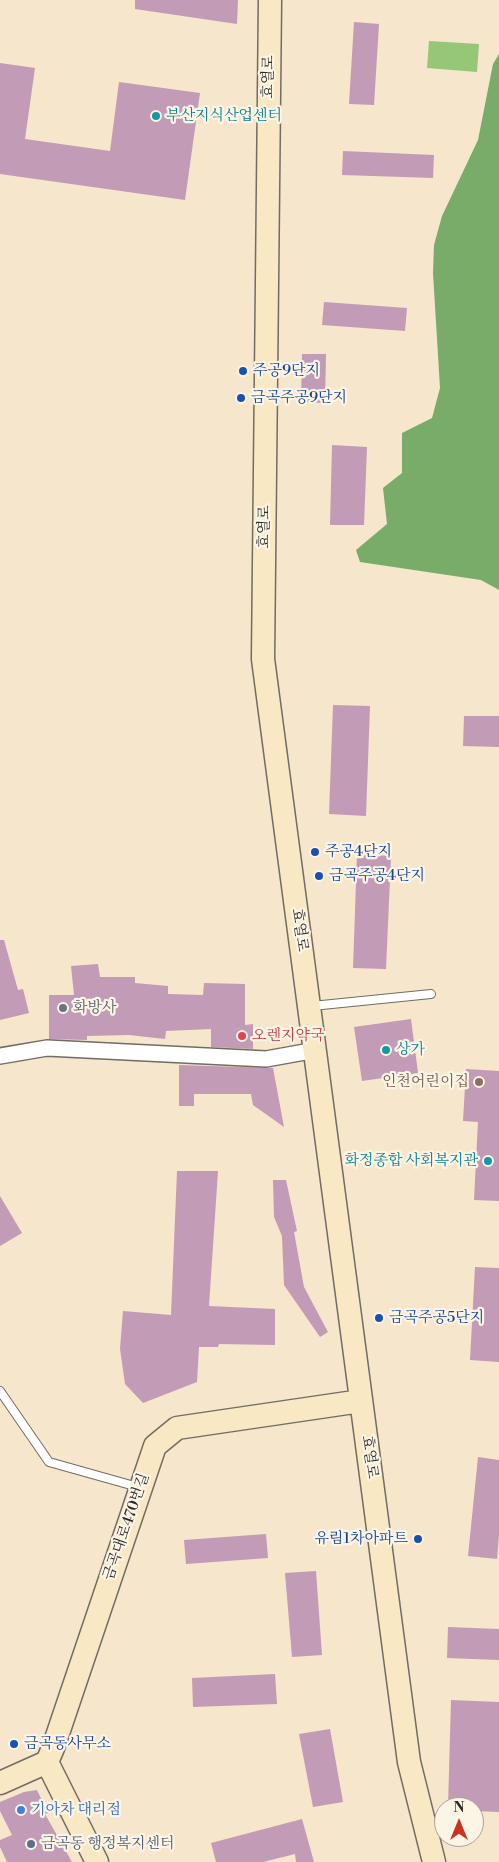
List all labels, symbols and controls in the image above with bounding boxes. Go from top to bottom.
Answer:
street label: 효열로 [260,55,278,99]
place label: 부산지식산업센터 [166,107,282,125]
marker: 부산지식산업센터 [150,110,162,122]
place label: 주공9단지 [253,362,320,380]
marker: 주공9단지 [237,365,249,377]
place label: 금곡주공9단지 [251,389,347,407]
marker: 금곡주공9단지 [235,392,247,404]
street label: 효열로 [256,505,274,549]
place label: 주공4단지 [325,843,392,861]
marker: 주공4단지 [309,846,321,858]
place label: 금곡주공4단지 [329,867,425,885]
marker: 금곡주공4단지 [313,870,325,882]
street label: 효열로 [287,907,311,953]
place label: 화방사 [73,999,116,1017]
marker: 화방사 [57,1002,69,1014]
place label: 오렌지약국 [252,1027,324,1045]
marker: 오렌지약국 [236,1030,248,1042]
place label: 상가 [396,1041,425,1059]
marker: 상가 [380,1044,392,1056]
place label: 인천어린이집 [382,1073,469,1091]
marker: 인천어린이집 [473,1076,485,1088]
place label: 화정종합 사회복지관 [345,1152,478,1170]
marker: 화정종합 사회복지관 [482,1155,494,1167]
place label: 금곡주공5단지 [389,1309,484,1327]
marker: 금곡주공5단지 [373,1312,385,1324]
street label: 효열로 [357,1434,381,1480]
street label: 금곡대로470번길 [100,1471,154,1583]
place label: 유림1차아파트 [315,1530,408,1548]
marker: 유림1차아파트 [412,1533,424,1545]
place label: 금곡동사무소 [24,1735,111,1753]
marker: 금곡동사무소 [8,1738,20,1750]
north arrow [434,1797,484,1847]
text: N [453,1799,465,1817]
place label: 기아차 대리점 [31,1801,121,1819]
marker: 기아차 대리점 [15,1804,27,1816]
place label: 금곡동 행정복지센터 [41,1835,174,1853]
marker: 금곡동 행정복지센터 [25,1838,37,1850]

